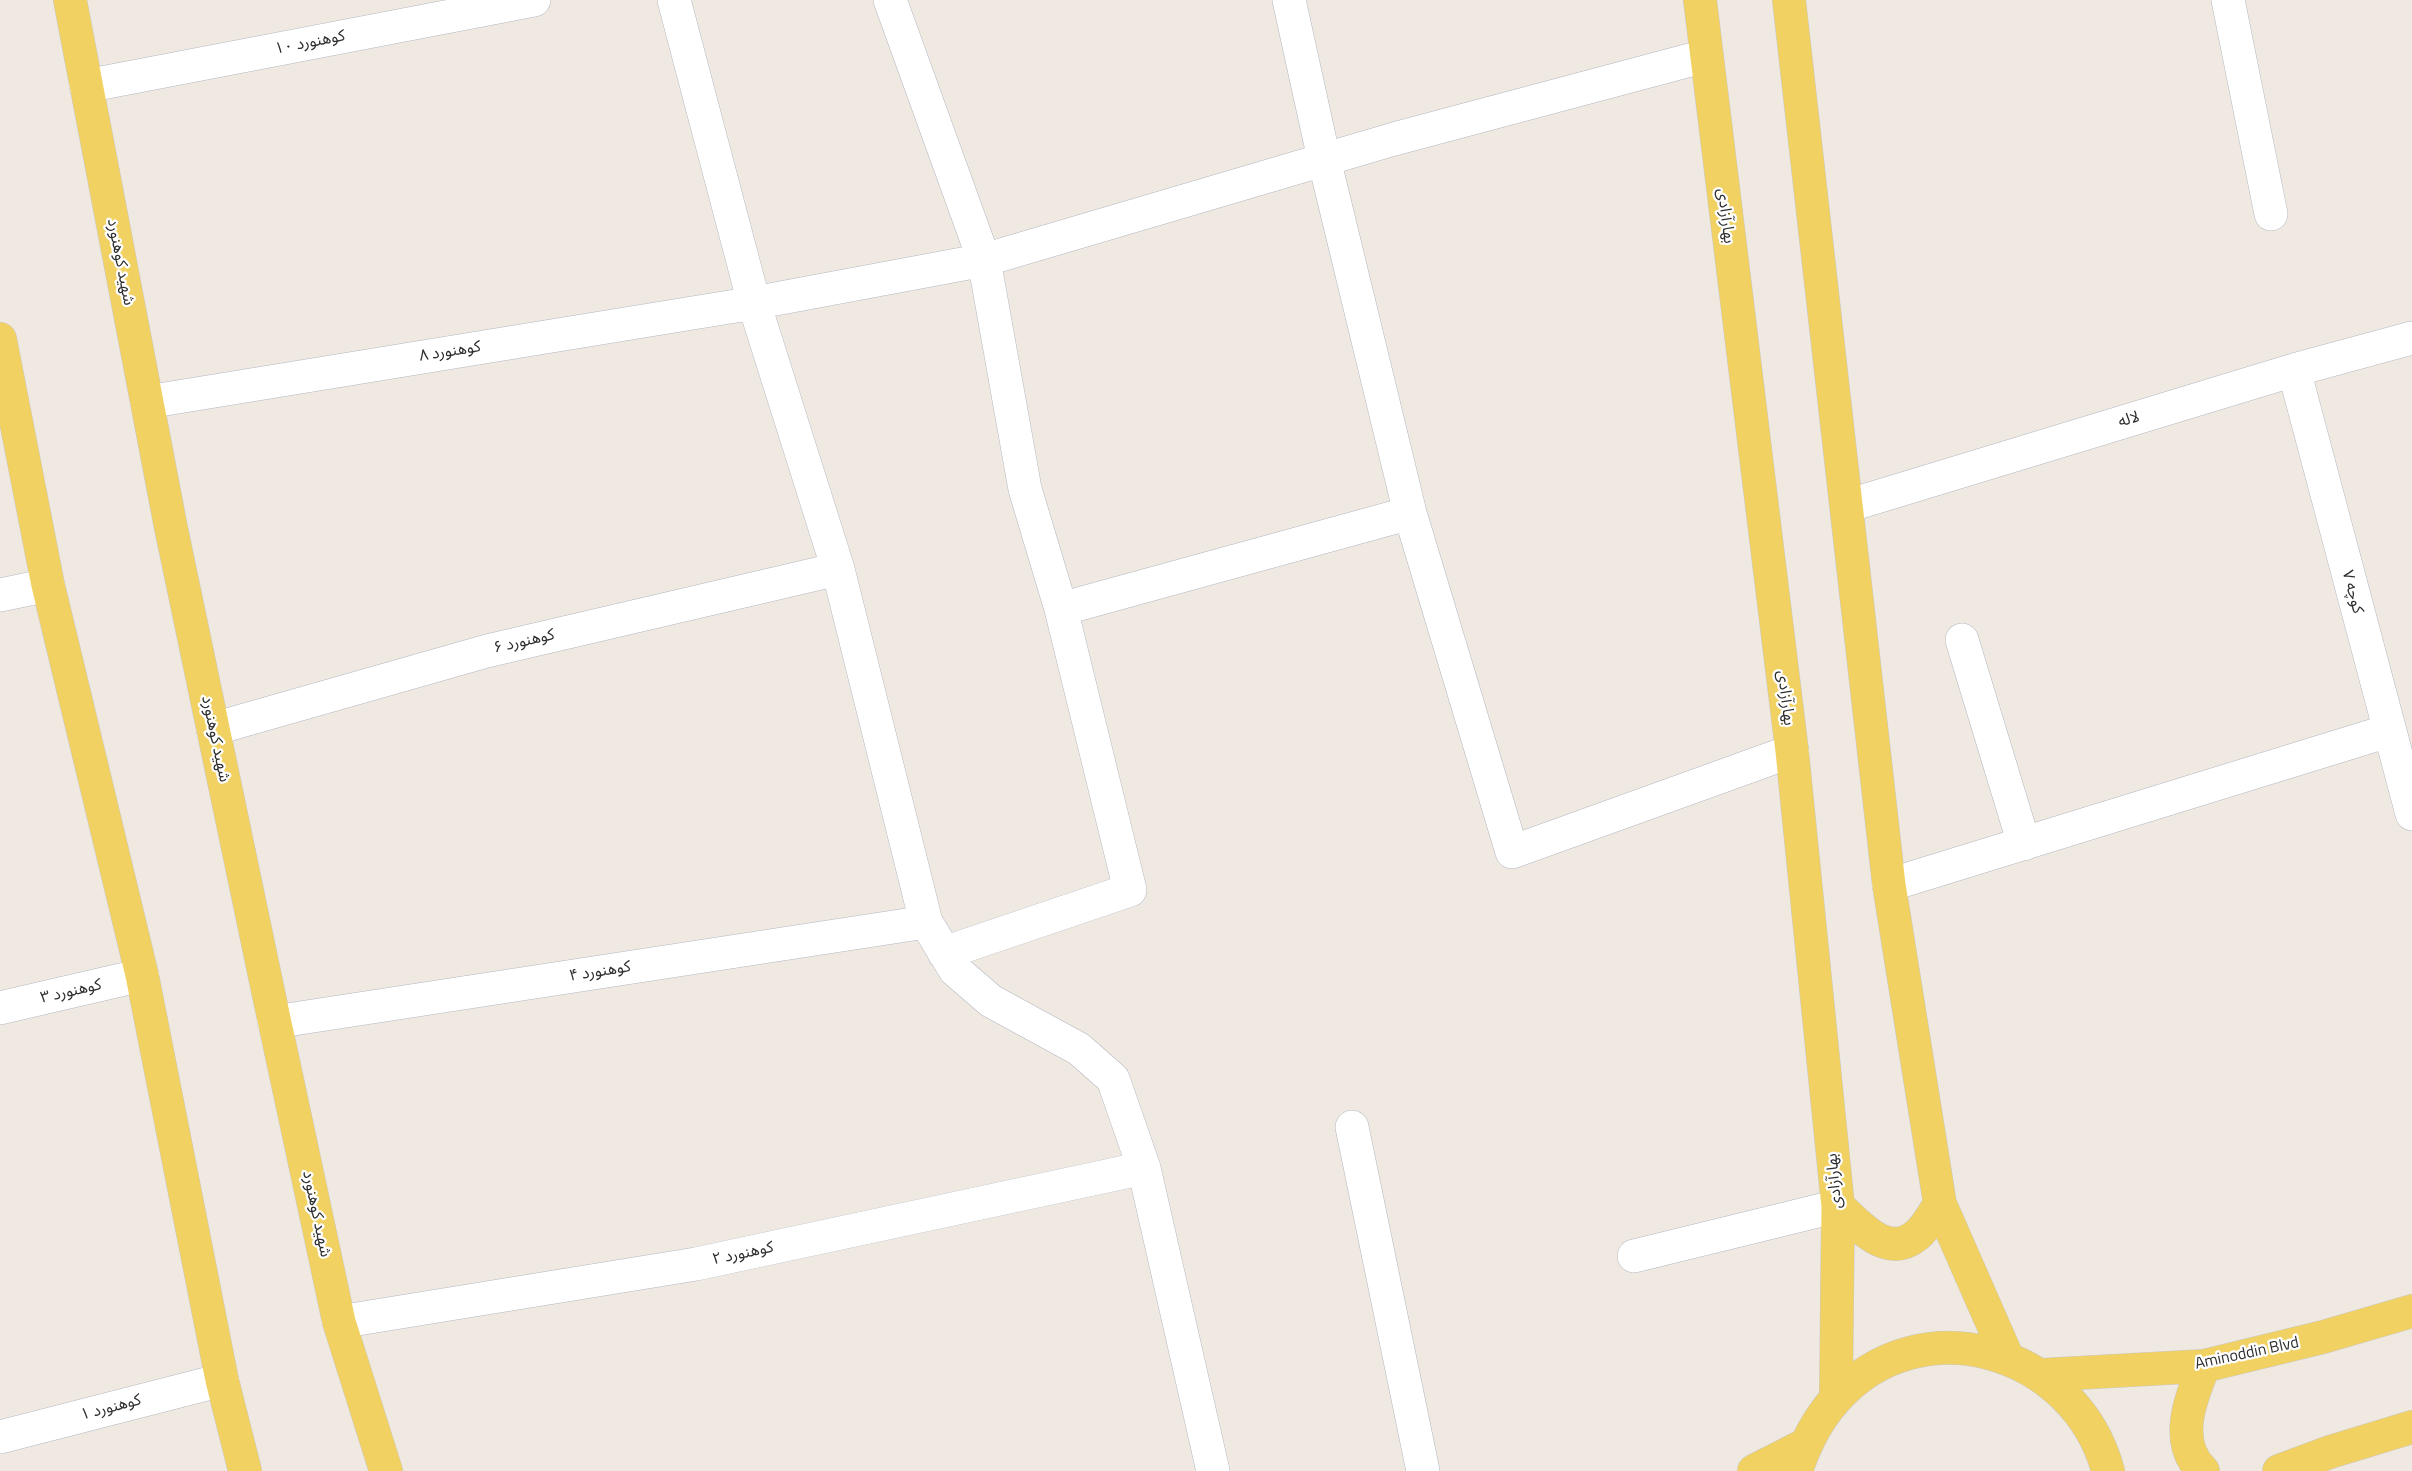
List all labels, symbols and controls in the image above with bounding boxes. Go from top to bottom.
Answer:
street label: کوهنورد ۱۰ [273,27,347,59]
street label: بهارآزادی [1712,187,1738,245]
street label: شهید کوهنورد [102,217,138,307]
street label: کوهنورد ۸ [418,338,482,366]
street label: لاله [2116,408,2142,432]
street label: کوچه ۷ [2337,568,2367,616]
street label: کوهنورد ۶ [492,626,556,658]
street label: بهارآزادی [1772,669,1798,727]
street label: شهید کوهنورد [196,694,234,784]
street label: کوهنورد ۴ [568,958,632,986]
street label: کوهنورد ۳ [39,976,103,1008]
street label: بهارآزادی [1823,1153,1847,1209]
street label: شهید کوهنورد [297,1169,335,1259]
street label: کوهنورد ۲ [711,1238,775,1270]
street label: Aminoddin Blvd [2193,1334,2301,1374]
street label: کوهنورد ۱ [79,1391,143,1425]

